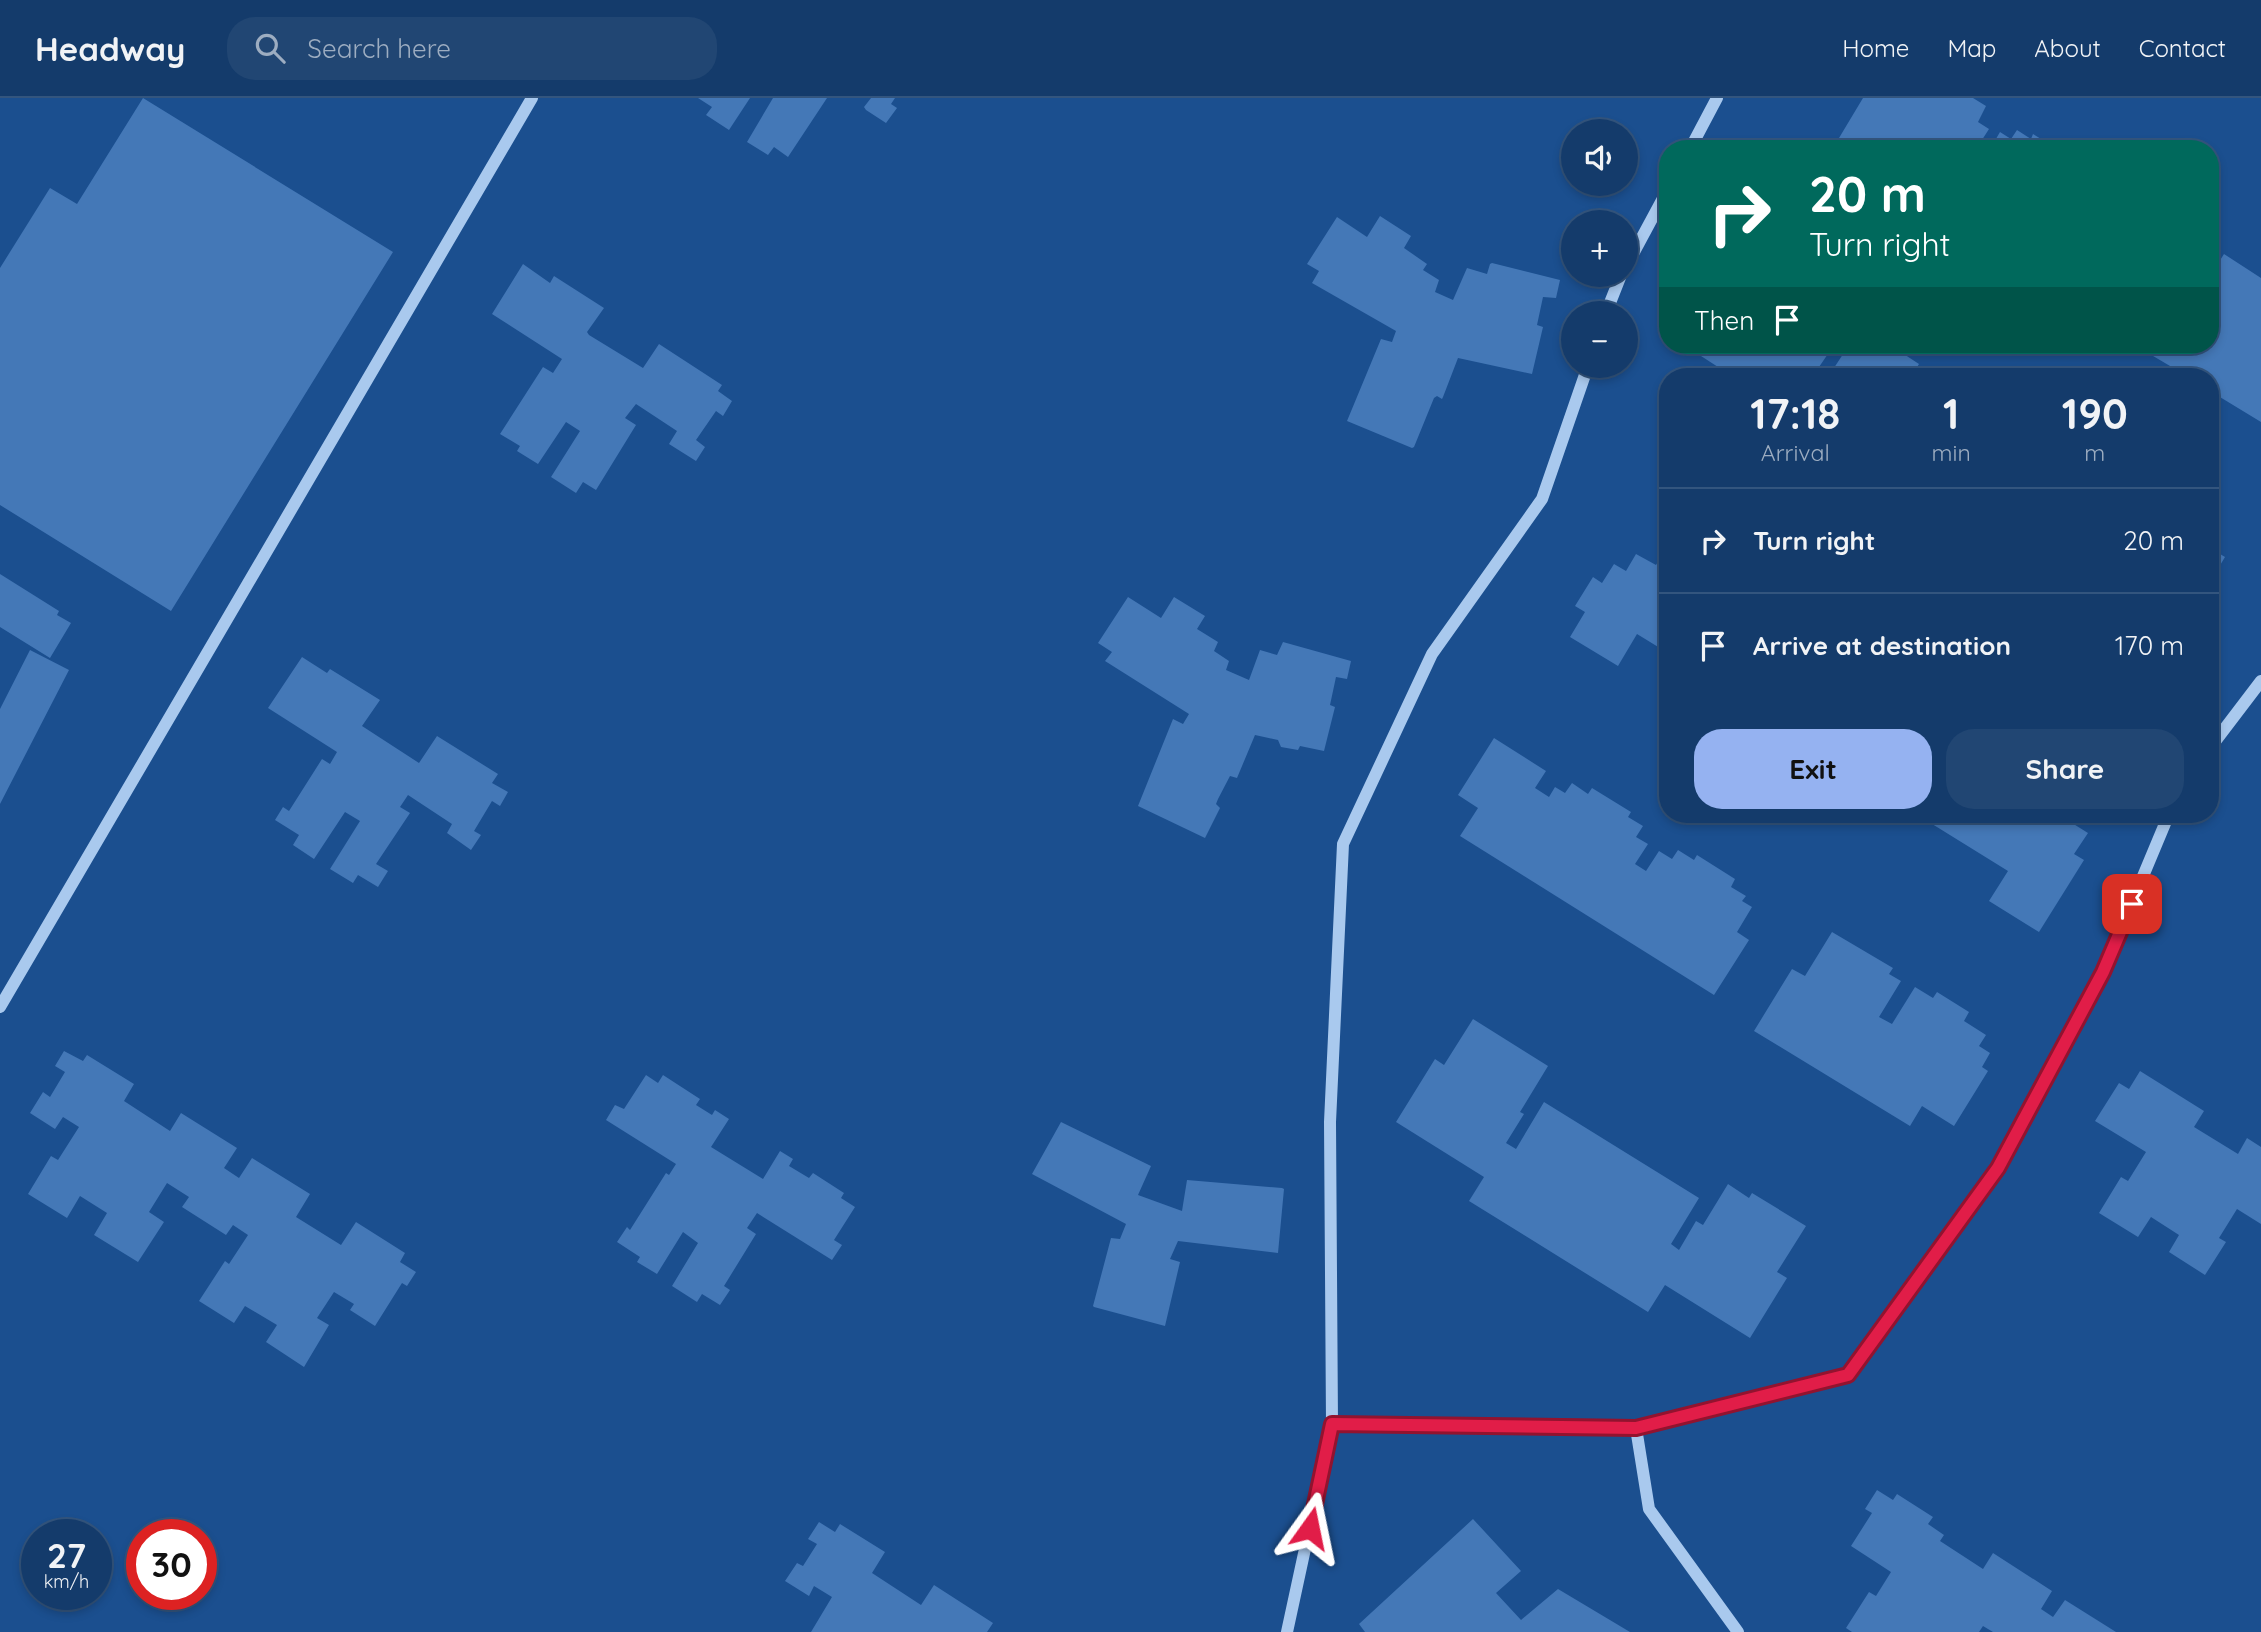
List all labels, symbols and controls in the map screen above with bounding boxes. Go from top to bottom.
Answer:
search box [227,17,717,80]
text: Headway [35,28,185,69]
icon: search [251,29,289,67]
text: Search here [307,32,451,65]
text: Home [1842,33,1909,63]
text: Map [1947,33,1996,63]
text: About [2034,33,2101,63]
text: Contact [2139,33,2226,63]
map controls [1561,119,1638,378]
button: sound [1561,119,1638,196]
text: 20 m [1809,163,1926,224]
icon: right [1694,168,1785,259]
button: + [1561,210,1638,287]
text: Turn right [1809,224,1950,264]
button: − [1561,301,1638,378]
icon: arrive [1768,301,1806,339]
text: Then [1694,304,1754,337]
text: 17:18 [1750,387,1840,440]
text: 1 [1943,387,1959,440]
text: 190 [2062,387,2128,440]
text: Arrival [1761,438,1830,467]
text: min [1932,438,1971,467]
text: m [2084,438,2105,467]
icon: right [1694,522,1732,560]
text: Turn right [1753,524,1875,557]
text: 20 m [2123,524,2184,557]
icon: arrive [1694,627,1732,665]
text: Arrive at destination [1753,629,2011,662]
text: 170 m [2115,629,2184,662]
button: Exit [1694,729,1932,809]
button: Share [1946,729,2184,809]
pin [2102,874,2162,934]
icon: arrive [2113,885,2151,923]
position arrow [1273,1491,1347,1565]
speed limit sign: 30 [126,1519,217,1610]
text: 27 [47,1533,86,1577]
text: km/h [44,1570,89,1593]

